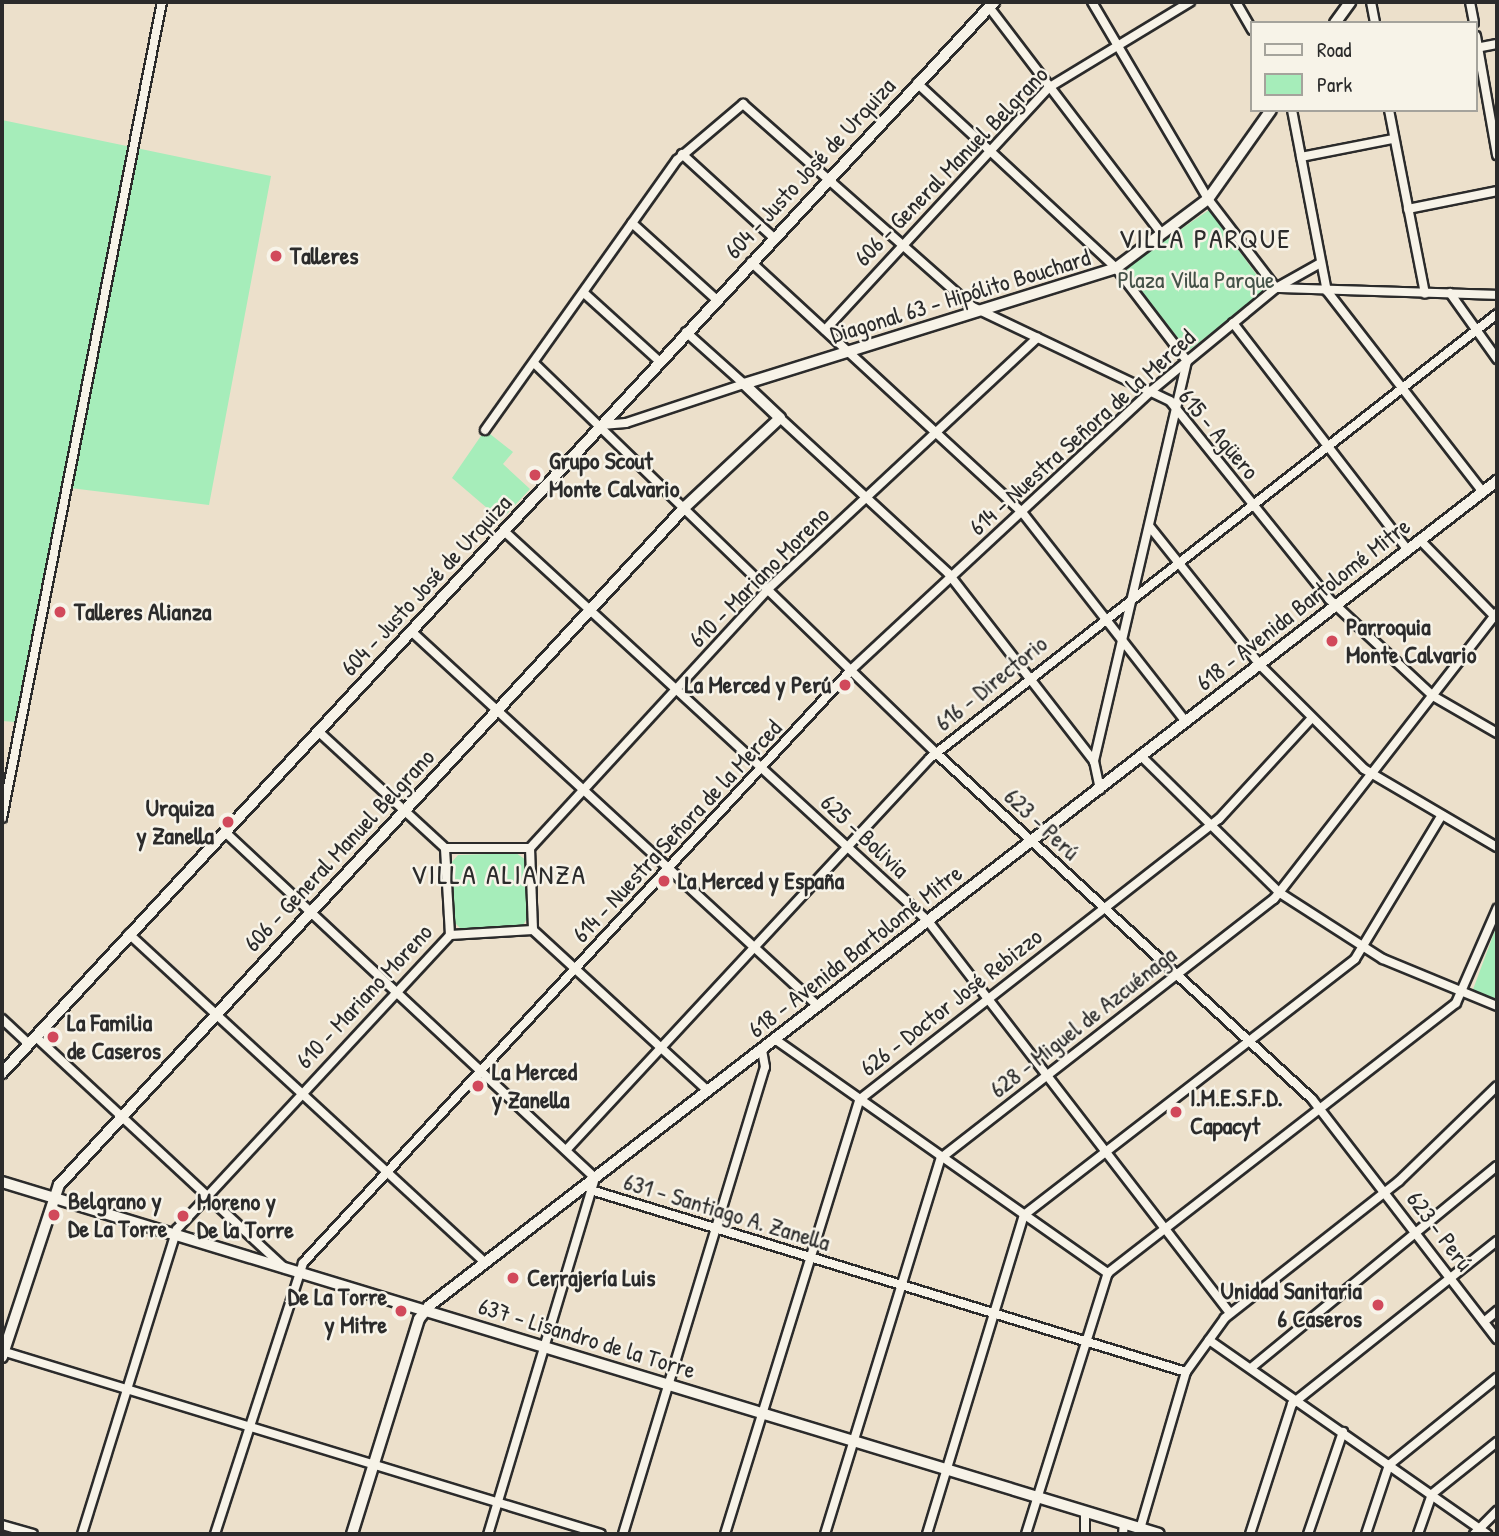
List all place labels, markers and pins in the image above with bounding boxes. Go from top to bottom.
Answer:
place label: Talleres [290,242,359,270]
marker: Talleres [268,248,284,264]
place label: Grupo Scout Monte Calvario [549,447,679,503]
marker: Grupo Scout Monte Calvario [527,467,543,483]
place label: Talleres Alianza [74,598,211,626]
marker: Talleres Alianza [52,604,68,620]
place label: Parroquia Monte Calvario [1346,613,1476,669]
marker: Parroquia Monte Calvario [1324,633,1340,649]
place label: La Merced y Perú [685,671,831,699]
marker: La Merced y Perú [837,677,853,693]
place label: Urquiza y Zanella [137,794,214,850]
marker: Urquiza y Zanella [220,814,236,830]
place label: La Merced y España [678,867,844,895]
marker: La Merced y España [656,873,672,889]
place label: La Familia de Caseros [67,1009,161,1065]
marker: La Familia de Caseros [45,1029,61,1045]
place label: La Merced y Zanella [492,1058,577,1114]
marker: La Merced y Zanella [470,1078,486,1094]
place label: I.M.E.S.F.D. Capacyt [1190,1084,1283,1140]
marker: I.M.E.S.F.D. Capacyt [1168,1104,1184,1120]
place label: Belgrano y De La Torre [68,1187,167,1243]
place label: Moreno y De la Torre [197,1188,294,1244]
marker: Belgrano y De La Torre [46,1207,62,1223]
marker: Moreno y De la Torre [175,1208,191,1224]
place label: Cerrajería Luis [527,1264,655,1292]
marker: Cerrajería Luis [505,1270,521,1286]
place label: Unidad Sanitaria 6 Caseros [1221,1277,1362,1333]
place label: De La Torre y Mitre [288,1283,387,1339]
marker: Unidad Sanitaria 6 Caseros [1368,1295,1388,1315]
marker: De La Torre y Mitre [393,1303,409,1319]

